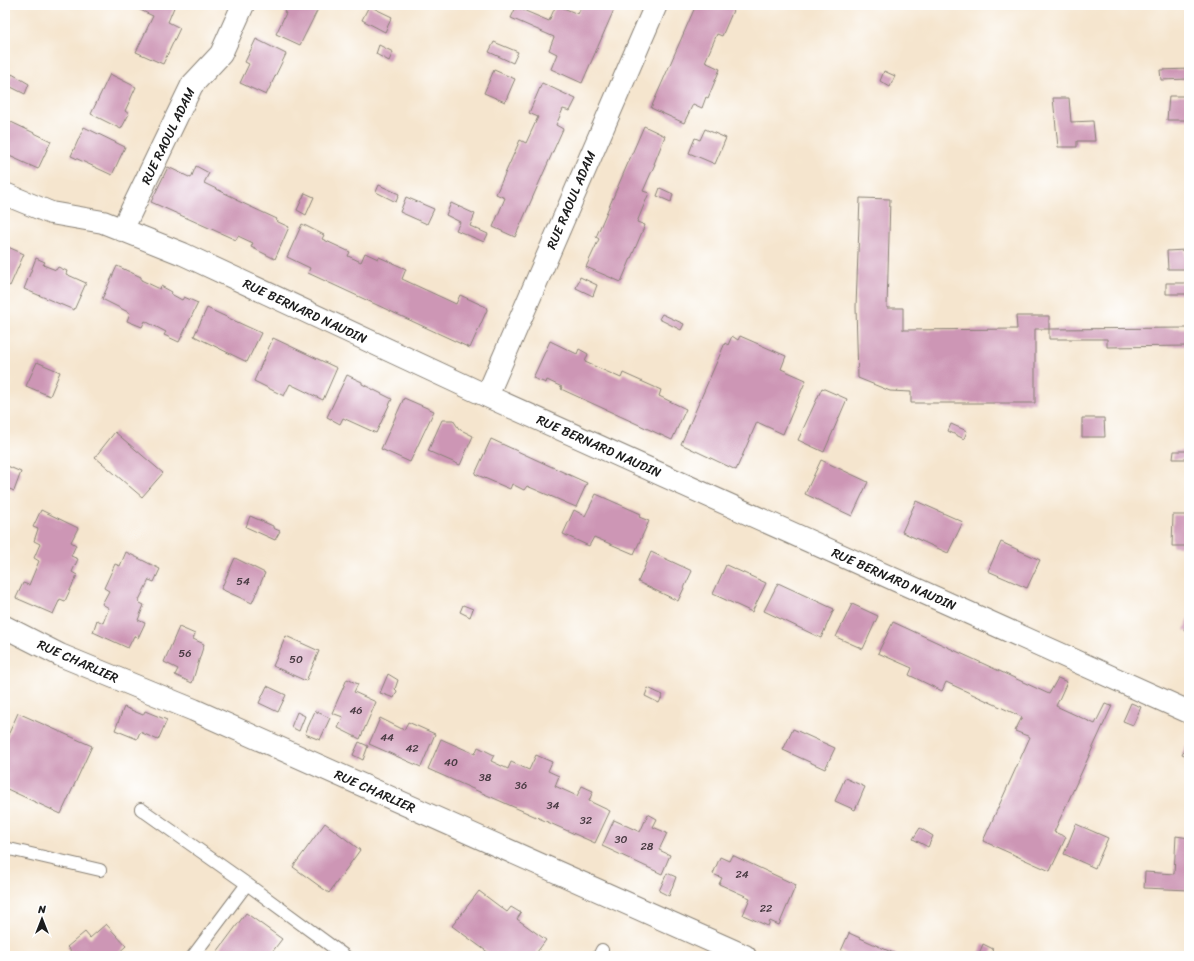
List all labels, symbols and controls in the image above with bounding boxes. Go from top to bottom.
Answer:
street label: RUE RAOUL ADAM [135,83,201,189]
street label: RUE RAOUL ADAM [540,147,602,253]
street label: RUE BERNARD NAUDIN [239,272,371,350]
street label: RUE BERNARD NAUDIN [533,408,665,484]
street label: RUE BERNARD NAUDIN [828,541,960,617]
house number: 54 [236,572,250,591]
street label: RUE CHARLIER [34,633,123,689]
house number: 56 [179,644,191,663]
house number: 50 [289,650,303,669]
house number: 46 [349,701,363,720]
house number: 44 [380,728,394,747]
house number: 42 [405,739,419,758]
house number: 40 [444,753,458,772]
street label: RUE CHARLIER [331,763,420,819]
house number: 38 [479,768,492,787]
house number: 36 [515,776,527,795]
house number: 34 [547,796,560,815]
house number: 32 [580,811,593,830]
house number: 30 [615,830,628,849]
house number: 28 [641,837,654,856]
house number: 24 [735,865,749,884]
north arrow [22,899,62,939]
house number: 22 [760,899,773,918]
text: N [37,900,46,919]

